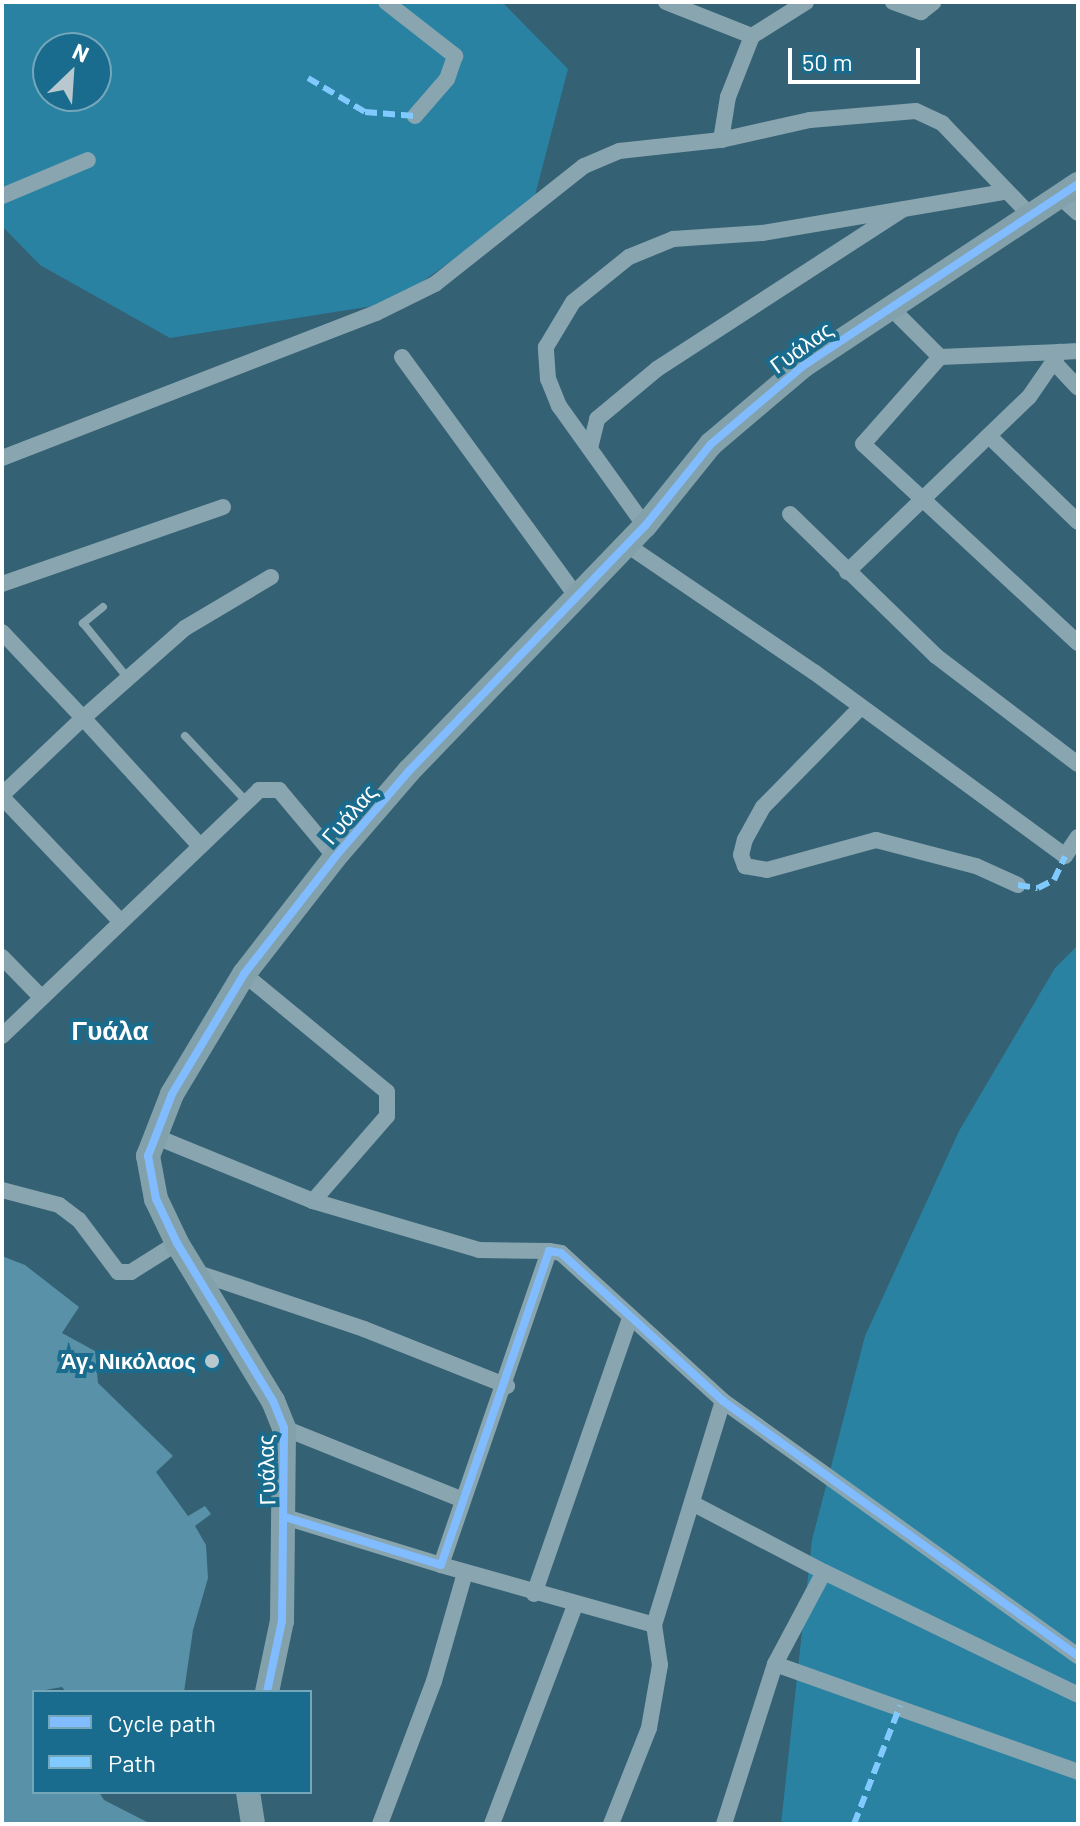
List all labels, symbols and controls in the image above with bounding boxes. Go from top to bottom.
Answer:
north arrow [32,32,112,112]
scale bar [792,32,924,82]
text: N [69,37,93,67]
text: 50 m [802,47,853,76]
street label: Γυάλας [765,315,837,379]
street label: Γυάλας [316,779,382,849]
district label: Γυάλα [72,1014,148,1046]
place label: Άγ. Νικόλαος [61,1348,196,1374]
marker: Άγ. Νικόλαος [203,1352,221,1370]
street label: Γυάλας [252,1434,280,1506]
legend [32,1690,312,1794]
text: Cycle path [108,1708,216,1737]
text: Path [108,1748,156,1777]

